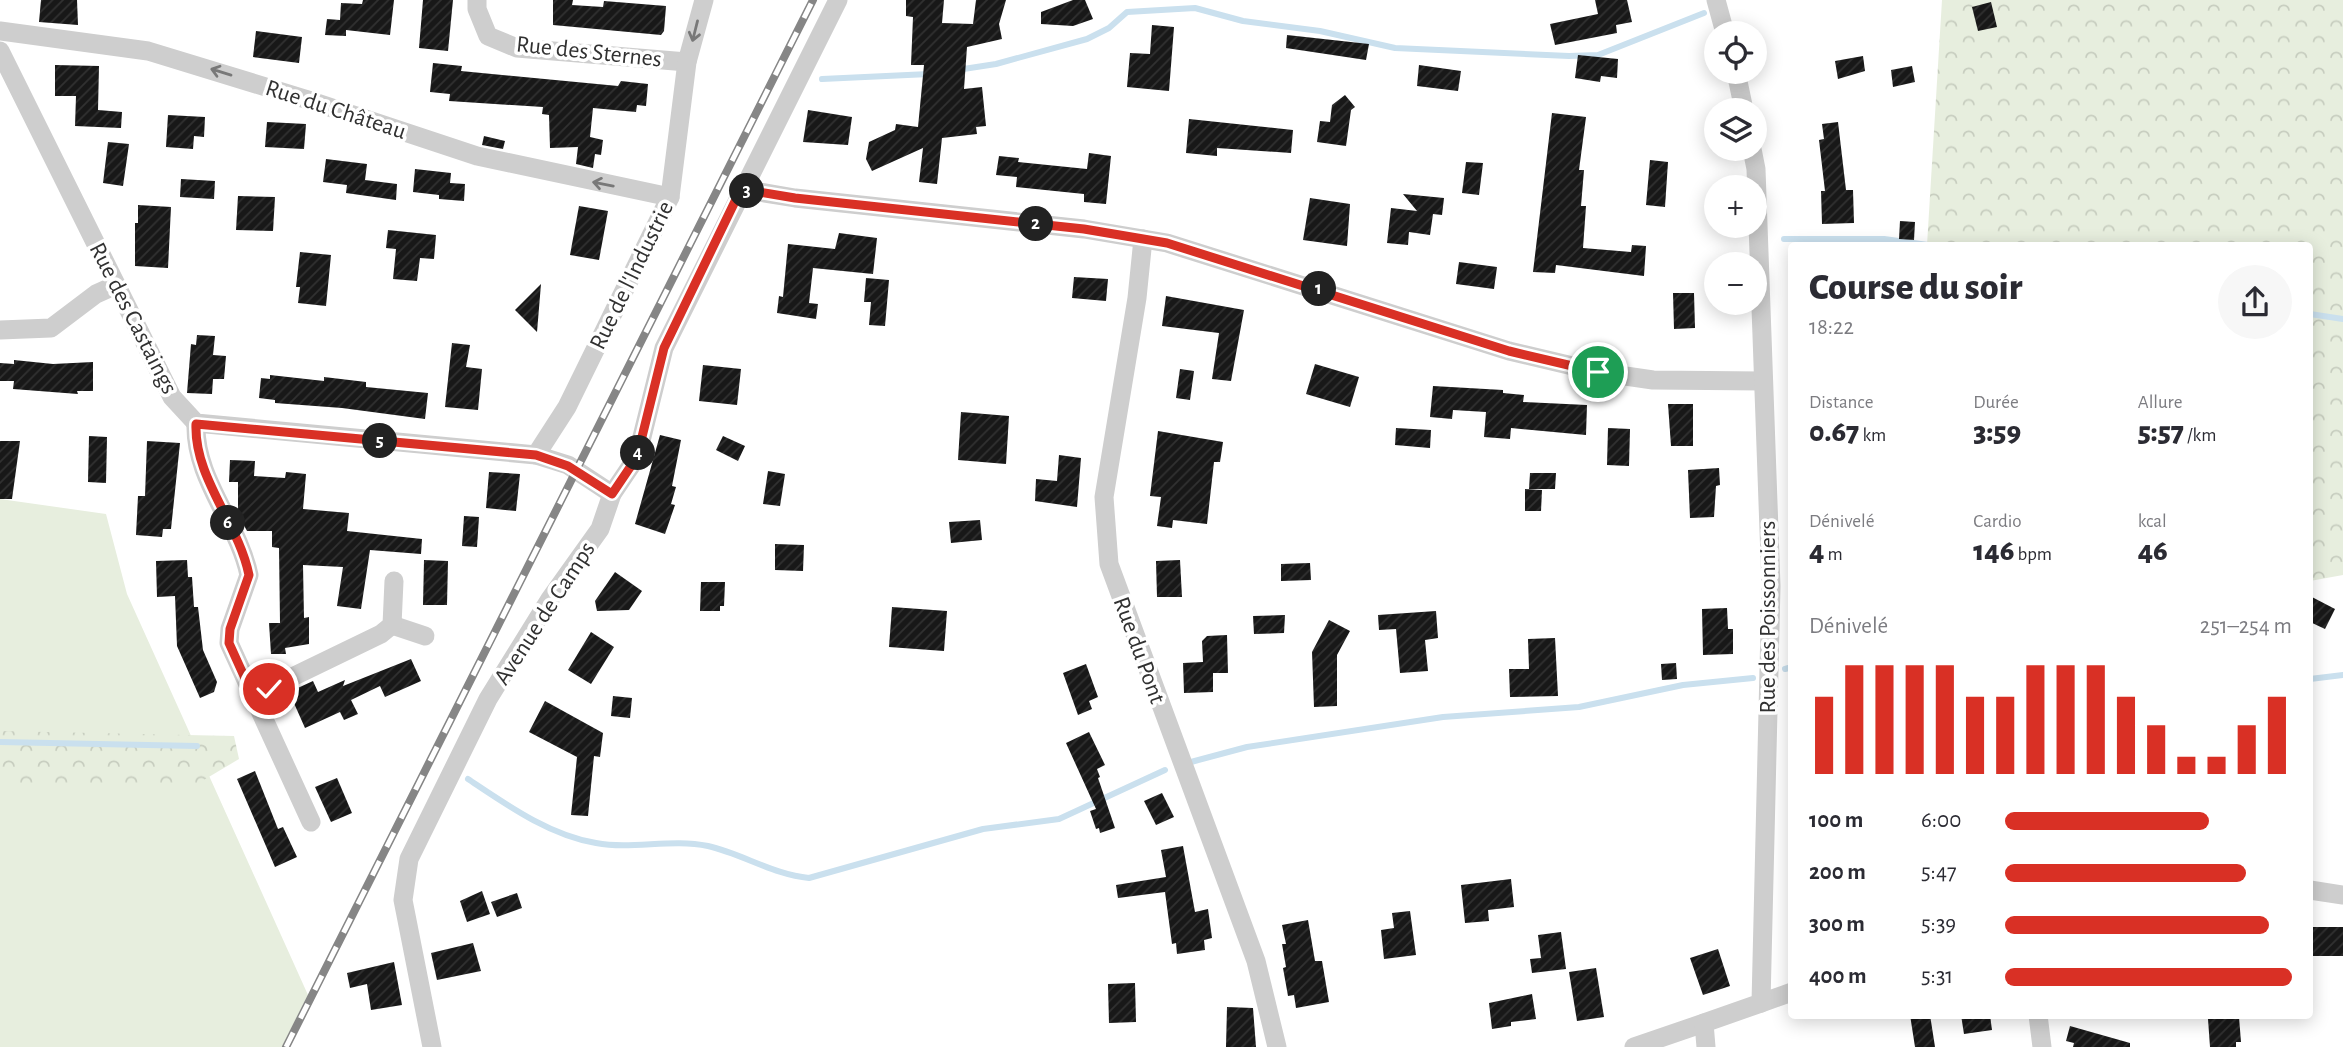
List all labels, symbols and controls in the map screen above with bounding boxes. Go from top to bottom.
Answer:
one-way arrow [688,19,701,41]
map controls [1704,21,1767,315]
button: locate [1704,21,1767,84]
street label: Rue des Sternes [515,32,663,72]
one-way arrow [210,65,232,78]
street label: Rue du Château [262,76,409,144]
button: layers [1704,98,1767,161]
pin: 3 [730,174,764,208]
button: + [1704,175,1767,238]
one-way arrow [592,176,615,190]
text: 3 [742,181,751,200]
street label: Rue de l'Industrie [586,197,678,353]
pin: 2 [1018,206,1054,242]
text: 2 [1031,214,1040,233]
street label: Rue des Castaings [85,239,182,398]
button: − [1704,252,1767,315]
button: share [2218,265,2292,339]
text: Course du soir [1809,269,2022,307]
pin: 1 [1302,272,1336,306]
text: 1 [1315,279,1322,298]
text: 18:22 [1809,316,1854,339]
pin [1568,342,1628,402]
icon: arrive [1579,353,1617,391]
text: Distance [1809,393,1873,412]
text: Durée [1973,393,2019,412]
text: Allure [2138,393,2182,412]
text: 0.67 [1809,417,1859,447]
text: 3:59 [1973,417,2021,447]
text: 5:57 [2138,417,2184,447]
pin: 5 [362,424,398,458]
text: km [1859,426,1886,445]
text: /km [2184,426,2216,445]
text: 5 [375,431,384,450]
pin: 4 [620,435,656,470]
text: 4 [633,443,642,462]
pin: 6 [210,505,246,540]
text: Dénivelé [1809,512,1874,531]
text: Cardio [1973,512,2022,531]
text: kcal [2138,512,2167,531]
text: 6 [223,513,232,532]
street label: Rue des Poissonniers [1756,521,1780,713]
text: 4 [1809,536,1824,566]
text: 146 [1973,536,2014,566]
text: 46 [2138,536,2168,566]
street label: Avenue de Camps [490,538,600,689]
text: m [1824,545,1843,564]
text: bpm [2014,545,2052,564]
street label: Rue du Pont [1109,594,1170,707]
text: Dénivelé [1809,615,1888,638]
text: 251–254 m [2200,615,2292,638]
pin [239,659,299,719]
icon: check [250,670,288,708]
text: 100 m [1809,809,1863,832]
text: 6:00 [1921,809,1961,832]
text: 200 m [1809,861,1866,884]
text: 5:47 [1921,861,1957,884]
text: 300 m [1809,913,1865,936]
text: 5:39 [1921,913,1956,936]
text: 400 m [1809,965,1867,988]
text: 5:31 [1921,965,1953,988]

